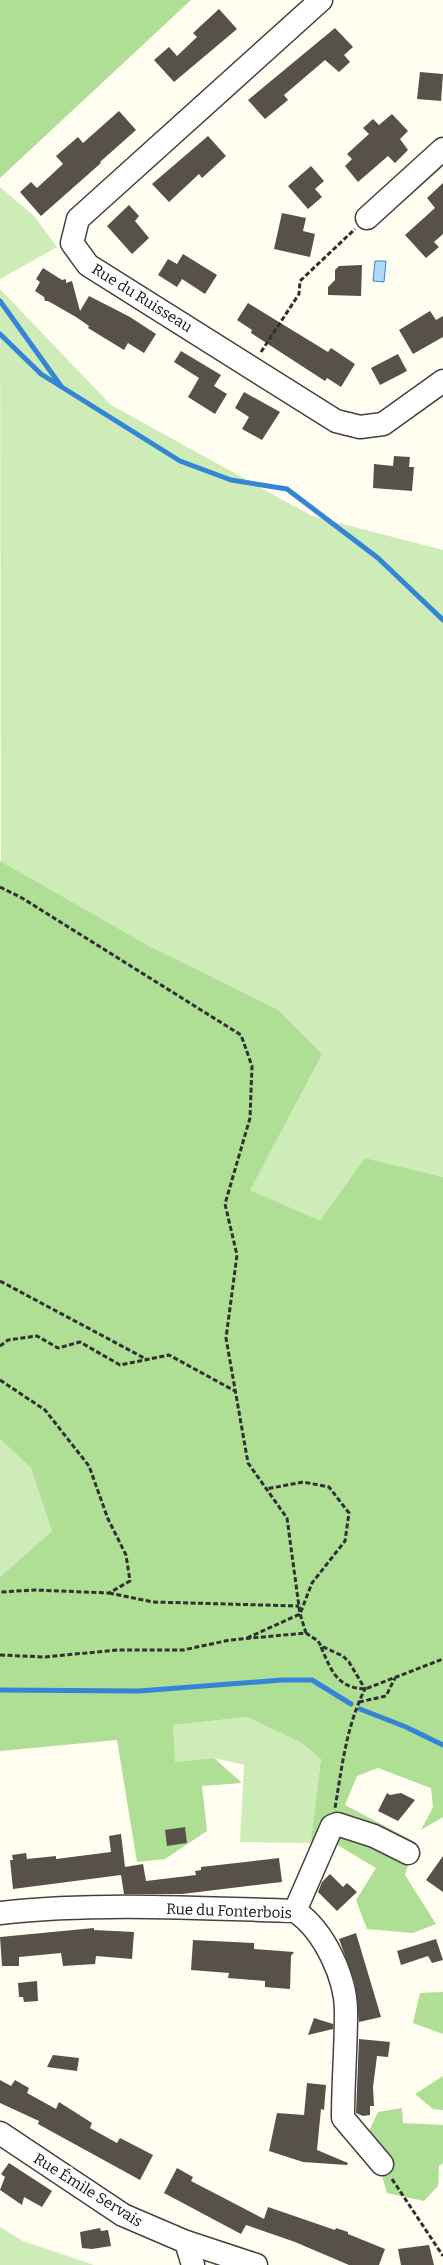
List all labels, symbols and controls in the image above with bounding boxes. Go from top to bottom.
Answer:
street label: Rue du Ruisseau [89,260,195,336]
street label: Rue du Fonterbois [166,1900,292,1922]
street label: Rue Émile Servais [30,2149,146,2231]

